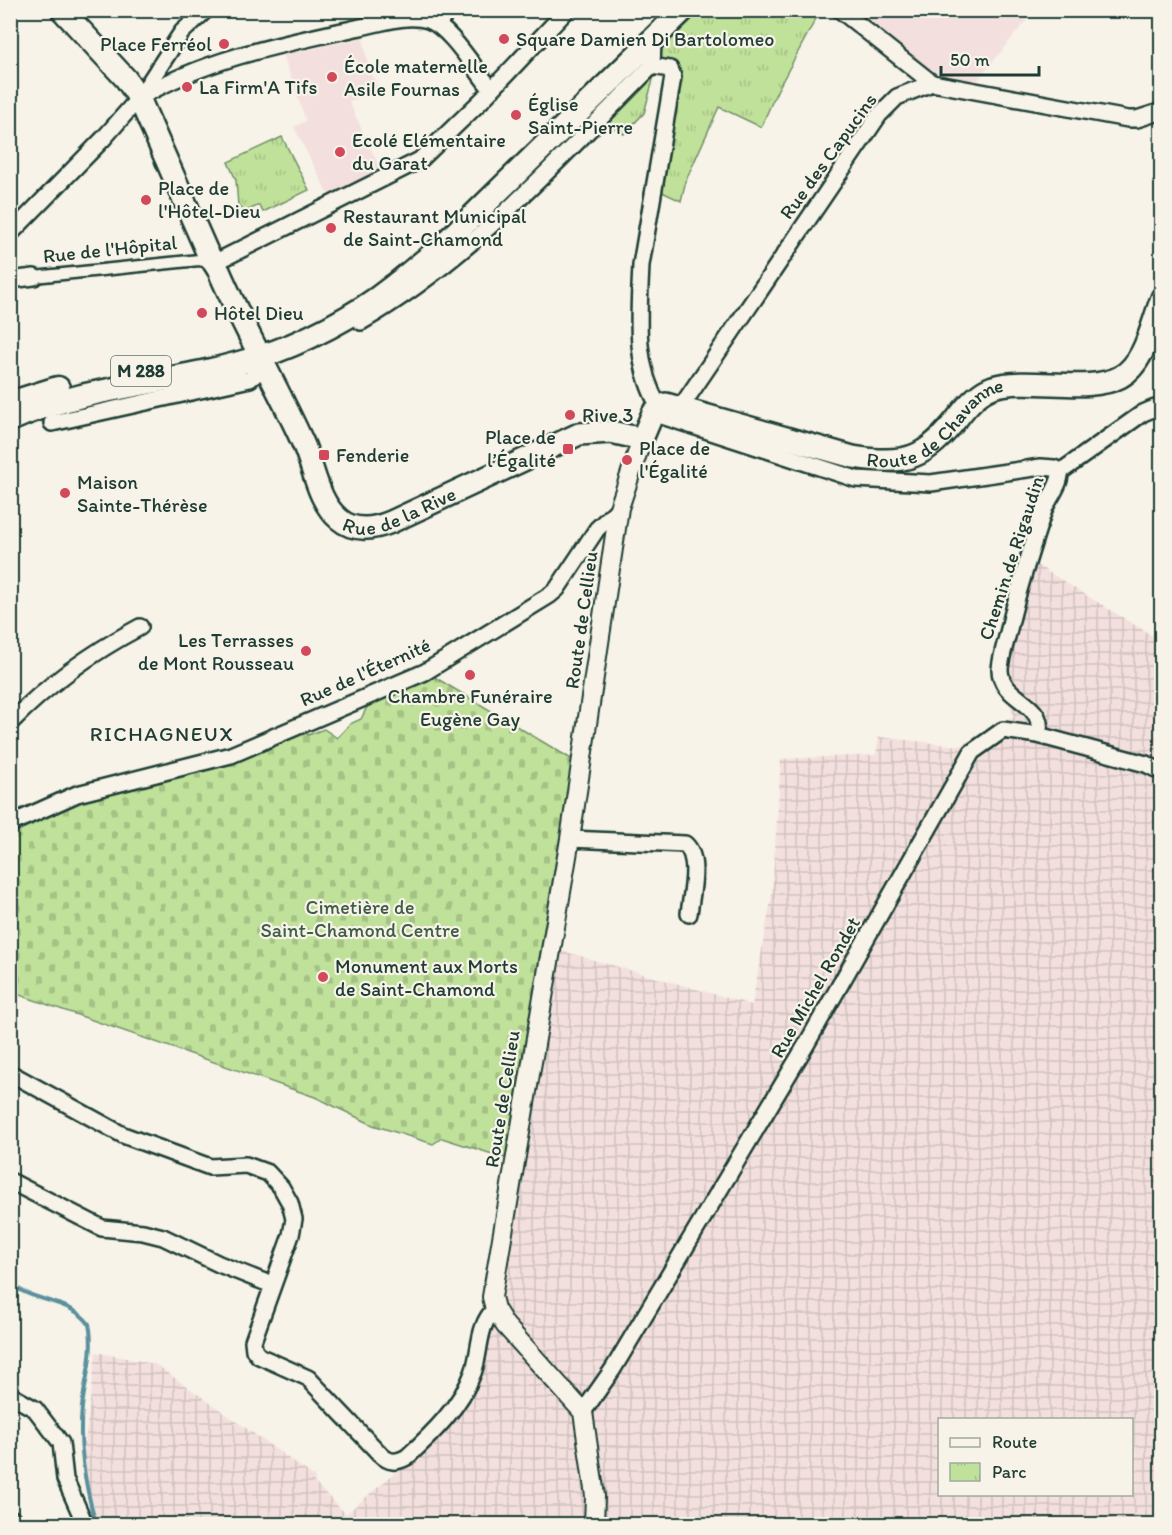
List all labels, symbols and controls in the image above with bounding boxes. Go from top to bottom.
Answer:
place label: Square Damien Di Bartolomeo [516,27,774,51]
place label: Place Ferréol [100,32,212,56]
marker: Square Damien Di Bartolomeo [497,32,511,46]
marker: Place Ferréol [217,37,231,51]
scale bar [941,39,1038,77]
text: 50 m [950,49,990,71]
place label: École maternelle Asile Fournas [344,54,488,101]
marker: École maternelle Asile Fournas [325,70,339,84]
place label: La Firm'A Tifs [199,75,317,99]
marker: La Firm'A Tifs [180,80,194,94]
street label: Rue des Capucins [774,88,882,224]
place label: Église Saint-Pierre [528,92,633,139]
marker: Église Saint-Pierre [509,108,523,122]
place label: Ecolé Elémentaire du Garat [352,128,506,175]
marker: Ecolé Elémentaire du Garat [333,145,347,159]
place label: Place de l'Hôtel-Dieu [158,176,261,223]
marker: Place de l'Hôtel-Dieu [139,193,153,207]
place label: Restaurant Municipal de Saint-Chamond [343,204,527,251]
marker: Restaurant Municipal de Saint-Chamond [324,221,338,235]
street label: Rue de l'Hôpital [42,230,178,268]
place label: Hôtel Dieu [214,301,304,325]
marker: Hôtel Dieu [195,306,209,320]
road number: M 288 [111,356,171,386]
street label: Route de Chavanne [865,373,1005,472]
place label: Rive 3 [582,403,633,427]
marker: Rive 3 [563,408,577,422]
place label: Place de l’Égalité [485,425,556,472]
place label: Place de l'Égalité [639,436,710,483]
marker: Place de l’Égalité [561,442,575,456]
place label: Fenderie [336,443,409,467]
marker: Fenderie [317,448,331,462]
marker: Place de l'Égalité [620,453,634,467]
place label: Maison Sainte-Thérèse [77,470,208,517]
street label: Chemin de Rigaudin [973,473,1049,643]
street label: Rue de la Rive [339,481,460,540]
marker: Maison Sainte-Thérèse [58,486,72,500]
street label: Route de Cellieu [559,550,603,690]
place label: Les Terrasses de Mont Rousseau [138,628,294,675]
street label: Rue de l'Éternité [296,632,434,712]
marker: Les Terrasses de Mont Rousseau [299,644,313,658]
marker: Chambre Funéraire Eugène Gay [463,668,477,682]
place label: Chambre Funéraire Eugène Gay [387,684,553,731]
district label: RICHAGNEUX [90,721,234,746]
park label: Cimetière de Saint-Chamond Centre [260,895,460,942]
street label: Rue Michel Rondet [765,912,865,1062]
place label: Monument aux Morts de Saint-Chamond [335,954,518,1001]
marker: Monument aux Morts de Saint-Chamond [316,970,330,984]
street label: Route de Cellieu [479,1029,525,1169]
legend [938,1418,1133,1496]
text: Route [992,1431,1037,1453]
text: Parc [992,1461,1026,1483]

